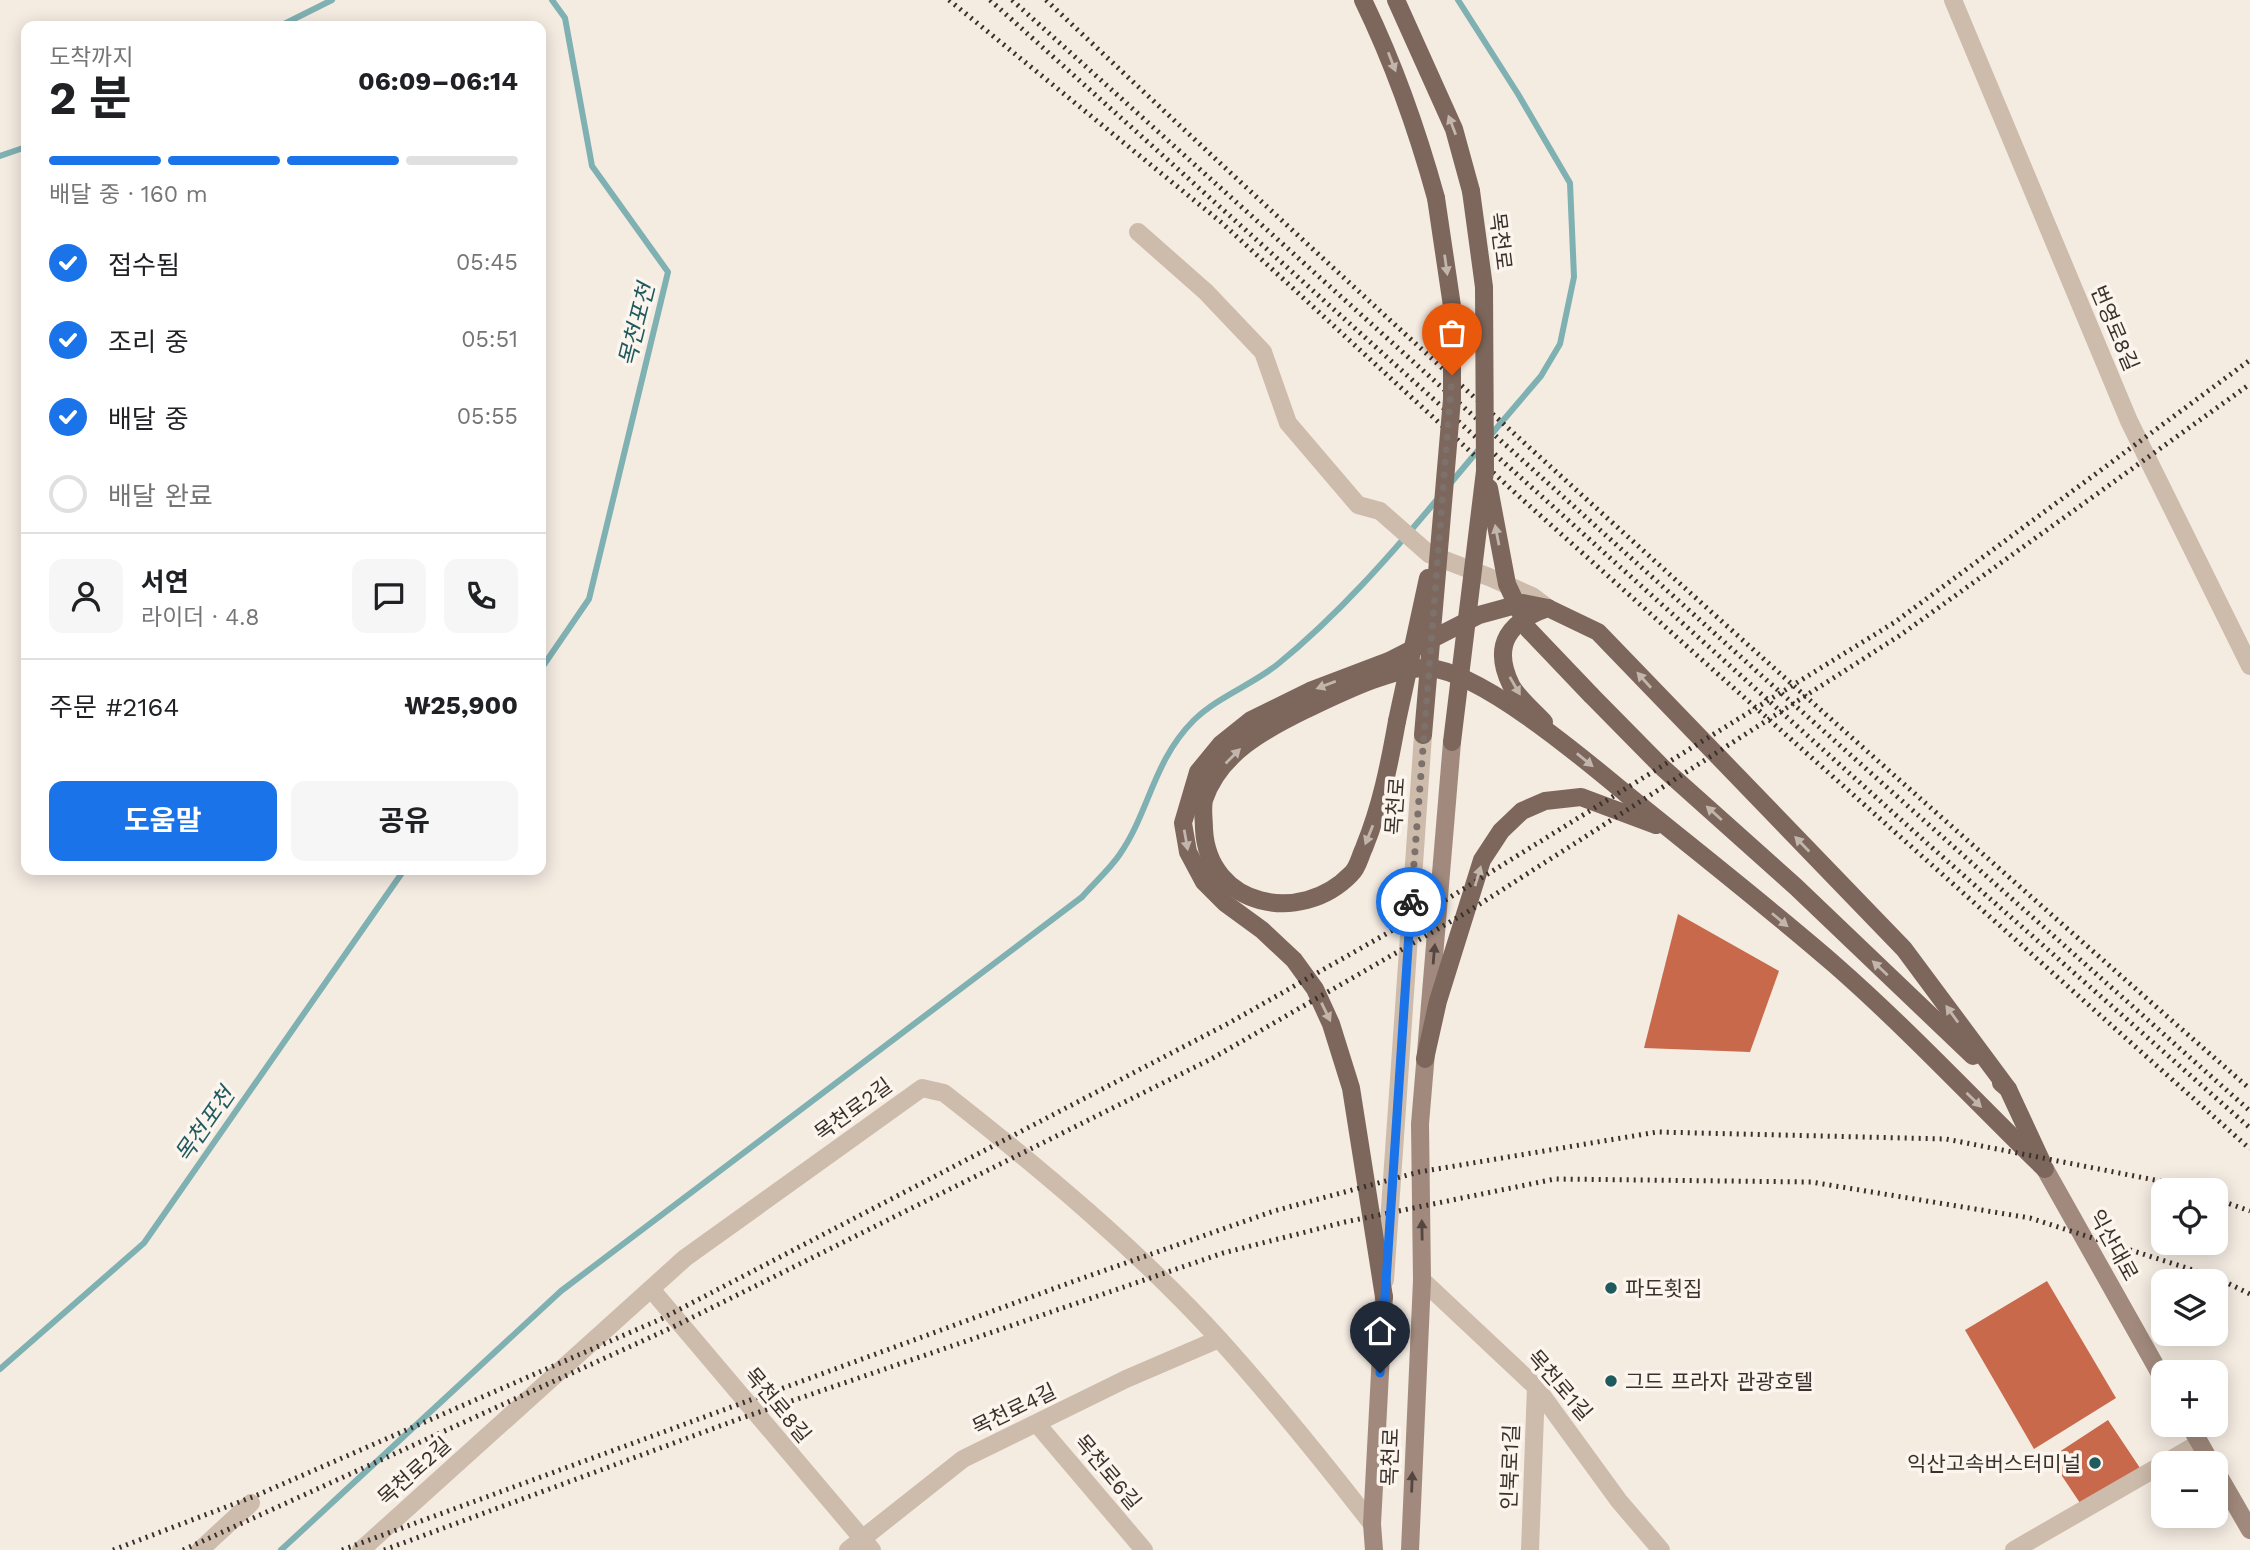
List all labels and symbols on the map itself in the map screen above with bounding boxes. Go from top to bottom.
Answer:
one-way arrow [1386,52,1397,73]
one-way arrow [1446,115,1457,136]
street label: 목천로 [1485,211,1517,271]
one-way arrow [1441,255,1452,277]
water label: 목천포천 [614,278,661,369]
street label: 번영로8길 [2086,282,2144,374]
pin [1422,303,1482,375]
one-way arrow [1492,524,1503,546]
one-way arrow [1637,672,1653,689]
one-way arrow [1509,676,1521,695]
one-way arrow [1316,680,1337,691]
one-way arrow [1225,747,1242,764]
one-way arrow [1576,753,1594,768]
street label: 목천로 [1381,776,1409,836]
one-way arrow [1706,806,1723,822]
one-way arrow [1364,824,1375,845]
one-way arrow [1181,829,1192,851]
one-way arrow [1793,836,1810,853]
one-way arrow [1473,865,1483,886]
courier [1376,867,1446,937]
one-way arrow [1772,912,1789,927]
one-way arrow [1429,943,1440,965]
one-way arrow [1872,961,1889,977]
one-way arrow [1320,1002,1332,1022]
one-way arrow [1945,1006,1960,1024]
street label: 목천로2길 [809,1073,897,1145]
water label: 목천포천 [170,1080,242,1167]
one-way arrow [1966,1092,1982,1108]
street label: 익산대로 [2084,1205,2144,1285]
one-way arrow [1416,1219,1427,1241]
place label: 파도횟집 [1625,1276,1702,1301]
marker: 파도횟집 [1603,1280,1619,1296]
pin [1350,1301,1410,1373]
street label: 목천로1길 [1523,1345,1597,1425]
street label: 목천로8길 [739,1362,817,1448]
place label: 그드 프라자 관광호텔 [1625,1369,1813,1394]
marker: 그드 프라자 관광호텔 [1603,1373,1619,1389]
street label: 목천로4길 [968,1378,1060,1440]
street label: 인북로1길 [1496,1424,1524,1510]
street label: 목천로 [1376,1428,1404,1486]
street label: 목천로6길 [1069,1429,1147,1515]
street label: 목천로2길 [372,1432,456,1510]
place label: 익산고속버스터미널 [1907,1451,2081,1476]
marker: 익산고속버스터미널 [2087,1455,2103,1471]
one-way arrow [1406,1471,1417,1493]

